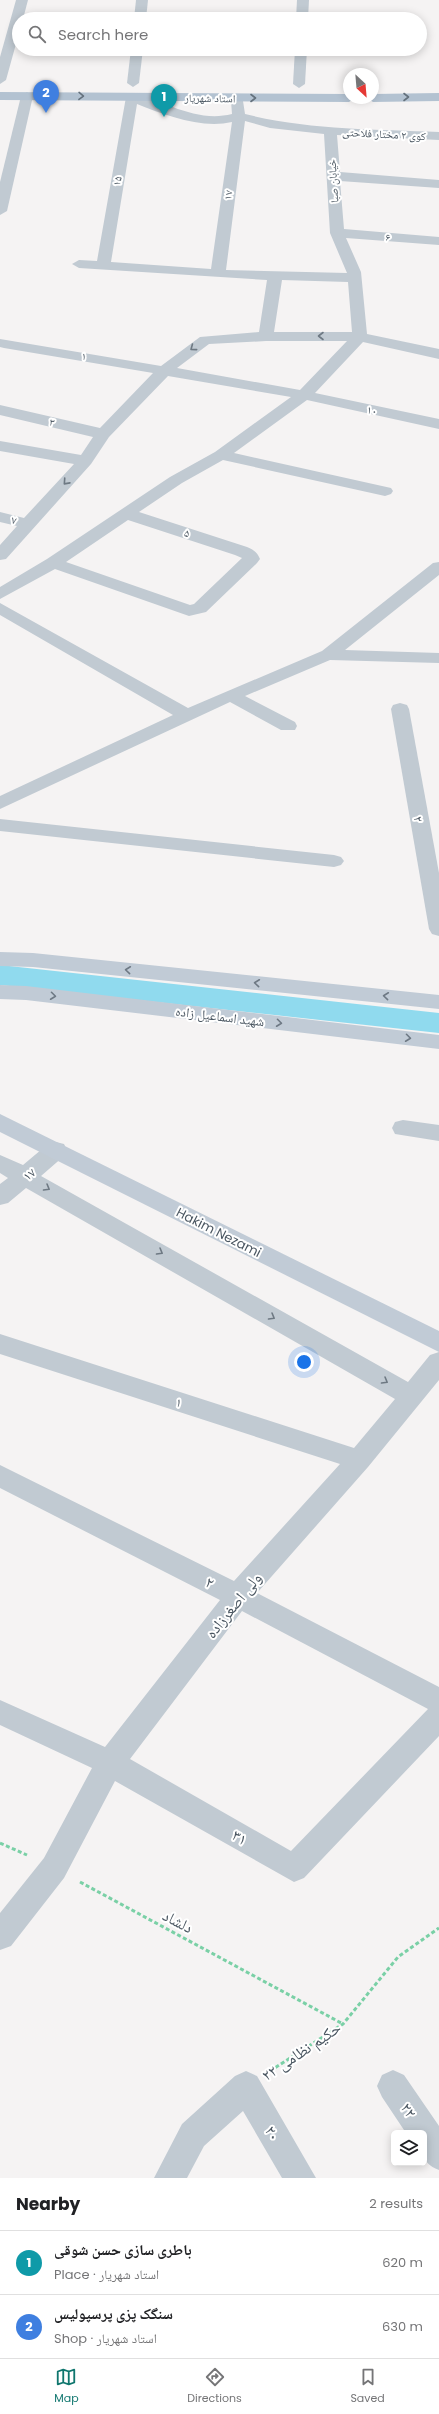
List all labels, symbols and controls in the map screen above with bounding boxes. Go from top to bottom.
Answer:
search box [12,12,427,56]
icon: search [26,23,48,45]
text: Search here [58,24,148,45]
north arrow [343,68,379,104]
pin: 2 [33,80,59,113]
pin: 1 [151,84,177,117]
street label: استاد شهریار [183,90,236,106]
one-way arrow [78,92,84,100]
one-way arrow [403,93,409,101]
one-way arrow [250,94,256,102]
street label: کوی ۲ مختار فلاحتی [342,124,427,144]
street label: خیابان صبا [323,159,343,203]
street label: ۱۵ [108,175,126,187]
street label: ۱۷ [219,189,237,201]
street label: ۶ [385,229,391,245]
one-way arrow [318,332,324,340]
one-way arrow [191,343,198,350]
street label: ۱ [80,348,88,364]
street label: ۱۰ [365,401,379,419]
street label: ۳ [48,414,56,430]
one-way arrow [63,477,71,485]
street label: ۷ [10,512,18,528]
street label: ۵ [182,525,192,541]
street label: ۲ [409,815,428,824]
one-way arrow [125,966,131,975]
one-way arrow [254,979,260,988]
one-way arrow [50,991,56,1000]
one-way arrow [383,992,389,1001]
street label: شهید اسماعیل زاده [174,1002,265,1031]
one-way arrow [276,1018,282,1027]
one-way arrow [405,1033,411,1042]
street label: ۱۷ [19,1163,40,1185]
one-way arrow [43,1183,50,1190]
street label: Hakim Nezami [173,1203,265,1262]
one-way arrow [156,1248,163,1255]
one-way arrow [268,1312,276,1319]
your location [294,1352,314,1372]
one-way arrow [381,1377,388,1384]
street label: ۱ [173,1393,185,1412]
street label: ولی اصغرزاده [200,1567,267,1643]
street label: ۲ [201,1571,218,1594]
street label: ۳۱ [228,1824,252,1851]
street label: دلشاد [159,1904,197,1939]
street label: ۲۲ حکیم نظامی [257,2016,346,2087]
street label: ۲۲ [395,2098,422,2123]
street label: ۲۰ [259,2121,286,2145]
map controls [391,2130,427,2166]
button: layers [391,2130,427,2166]
text: Nearby [16,2192,80,2216]
text: 2 results [369,2194,423,2213]
text: باطری سازی حسن شوقی [54,2239,192,2260]
text: 1 [27,2253,31,2272]
text: 620 m [382,2253,423,2272]
text: Place · استاد شهریار [54,2265,159,2284]
text: سنگک پزی پرسپولیس [54,2303,173,2324]
text: 2 [25,2317,33,2336]
text: 630 m [382,2317,423,2336]
text: Shop · استاد شهریار [54,2329,157,2348]
tab: Map [54,2366,79,2407]
tab: Directions [187,2366,242,2407]
tab: Saved [350,2366,385,2407]

